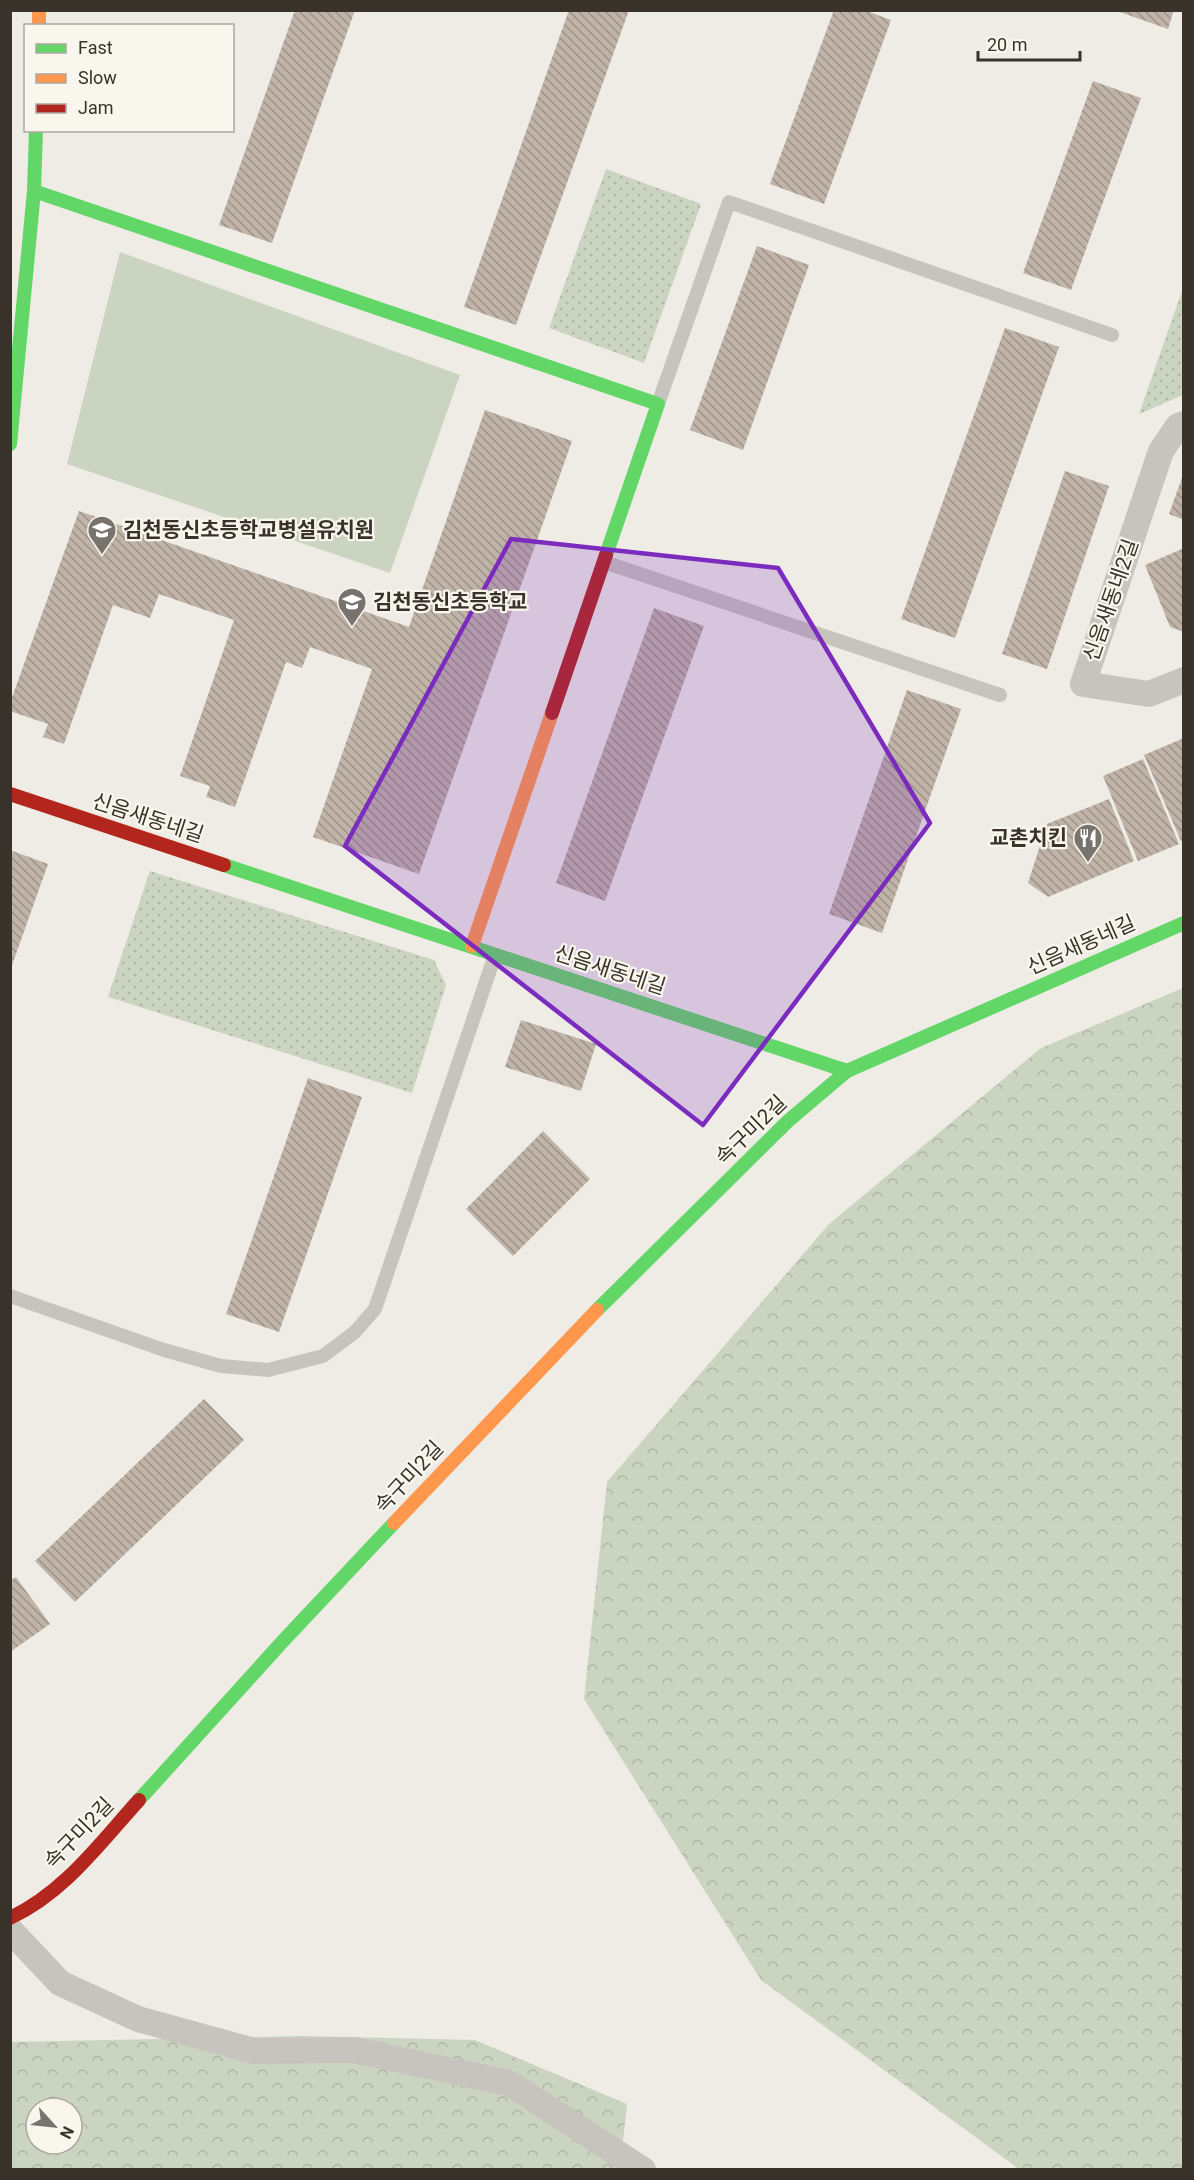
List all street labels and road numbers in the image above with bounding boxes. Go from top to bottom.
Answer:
street label: 신음새동네2길 [1079,536,1143,664]
street label: 신음새동네길 [89,789,207,847]
street label: 신음새동네길 [1023,910,1139,980]
street label: 신음새동네길 [551,941,669,999]
street label: 속구미2길 [711,1090,791,1170]
street label: 속구미2길 [370,1436,448,1518]
street label: 속구미2길 [39,1793,119,1873]

